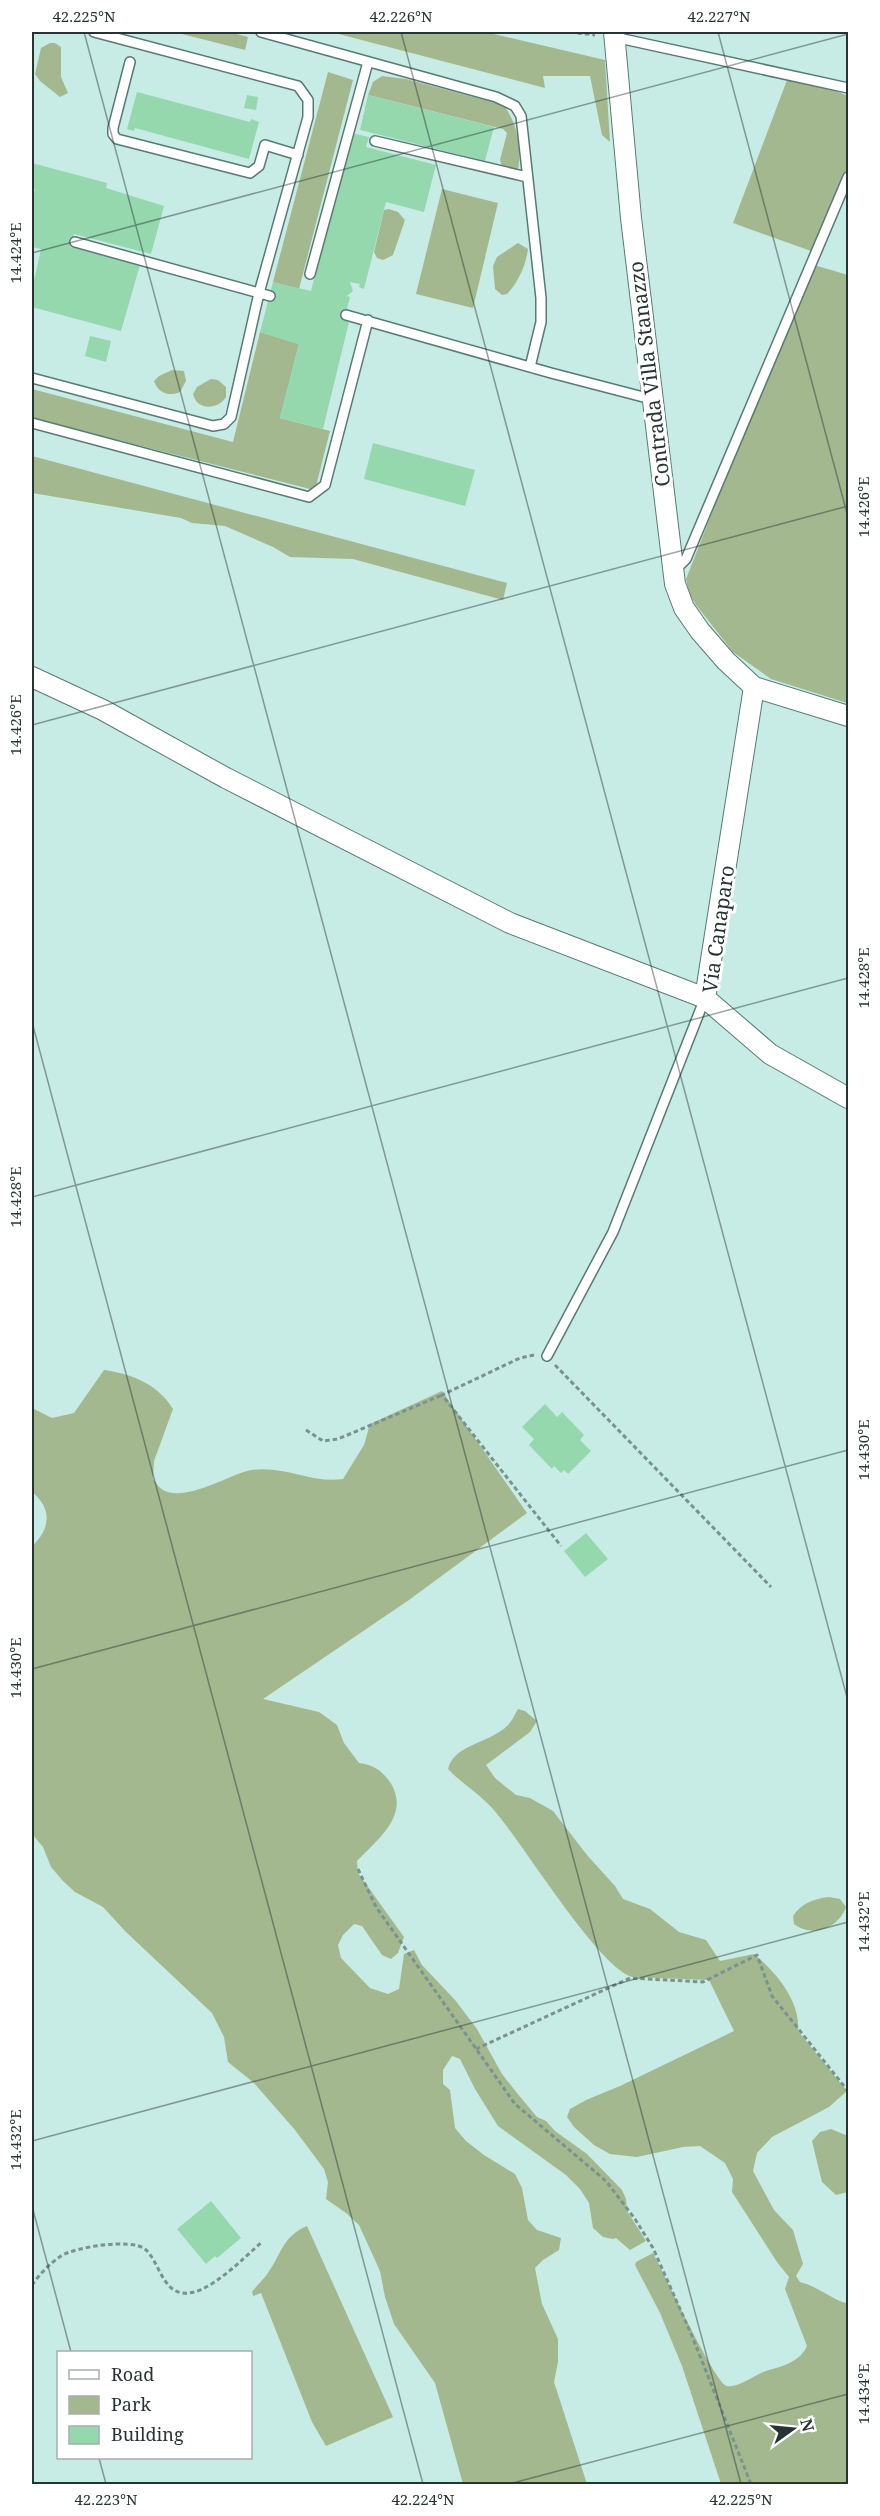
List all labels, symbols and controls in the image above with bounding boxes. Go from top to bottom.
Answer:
text: 42.225°N [52,6,116,26]
text: 42.226°N [369,6,433,26]
text: 42.227°N [687,6,751,26]
text: 14.424°E [5,222,25,284]
street label: Contrada Villa Stanazzo [622,260,676,488]
text: 14.426°E [853,476,873,538]
text: 14.426°E [5,694,25,756]
street label: Via Canaparo [696,863,740,995]
text: 14.428°E [853,947,873,1009]
text: 14.428°E [5,1166,25,1228]
text: 14.430°E [853,1419,873,1481]
text: 14.430°E [5,1637,25,1699]
text: 14.432°E [853,1891,873,1953]
text: 14.432°E [5,2109,25,2171]
legend [57,2351,252,2459]
text: Road [111,2362,154,2386]
text: 14.434°E [853,2363,873,2425]
text: Park [111,2392,151,2416]
north arrow [763,2399,823,2459]
text: N [795,2416,820,2434]
text: Building [111,2422,184,2446]
text: 42.223°N [74,2489,138,2509]
text: 42.224°N [391,2489,455,2509]
text: 42.225°N [709,2489,773,2509]

